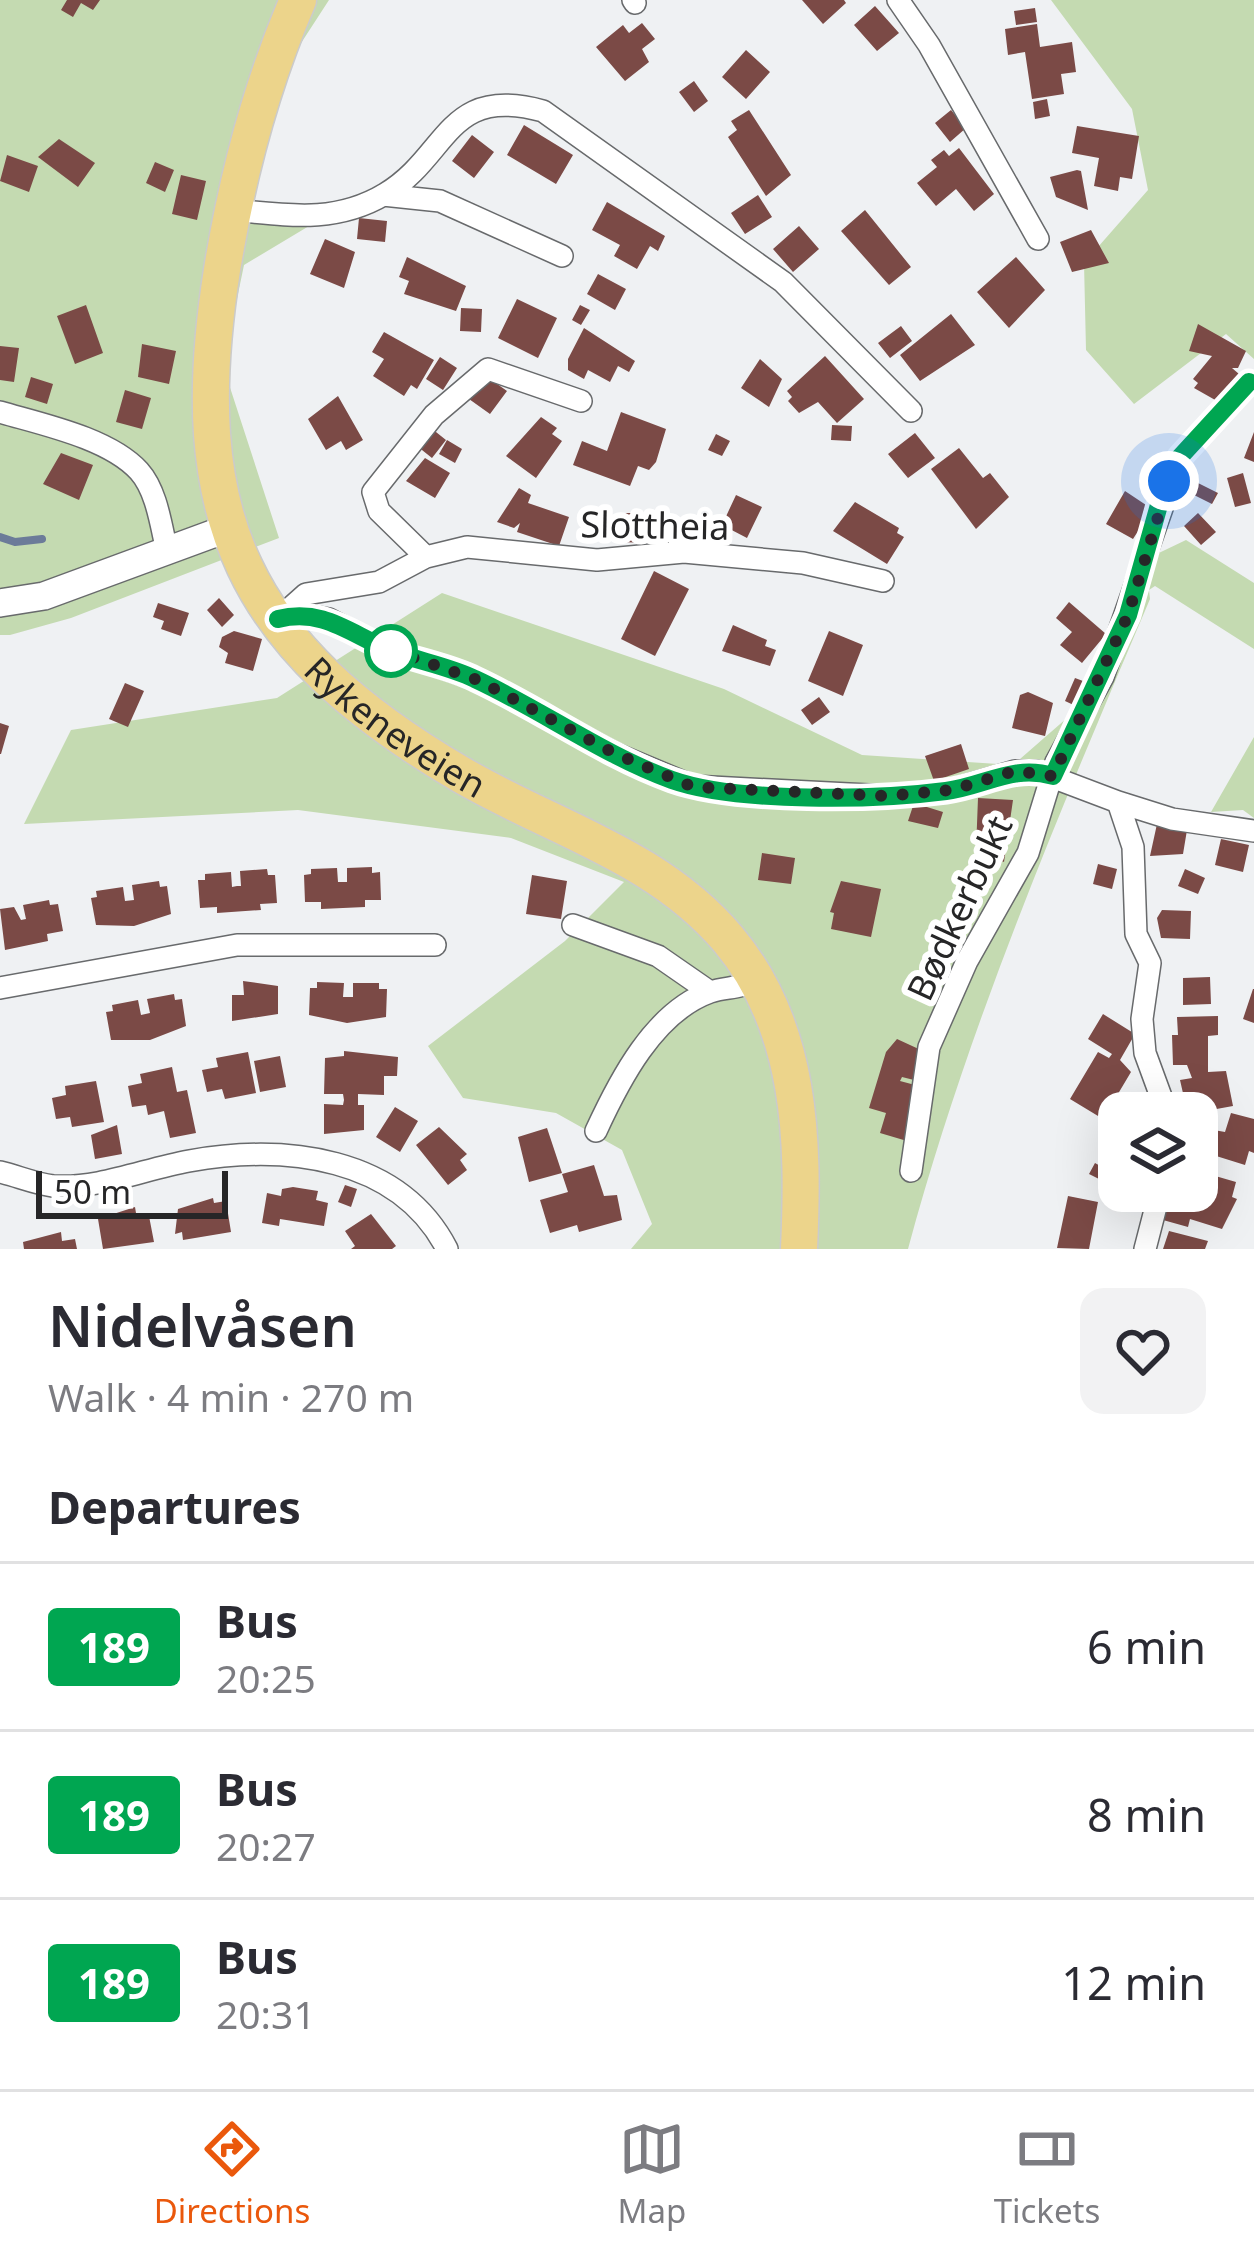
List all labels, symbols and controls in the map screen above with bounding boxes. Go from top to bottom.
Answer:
your location [1139,451,1199,511]
street label: Slottheia [580,499,730,551]
unlabelled marker [366,626,416,676]
street label: Rykeneveien [294,645,495,808]
street label: Bødkerbukt [895,808,1023,1008]
map controls [1098,1092,1218,1212]
button: layers [1098,1092,1218,1212]
scale bar [36,1165,228,1218]
text: 50 m [54,1169,131,1214]
text: Nidelvåsen [48,1286,357,1364]
button: heart [1080,1288,1206,1414]
text: Walk · 4 min · 270 m [48,1370,414,1423]
text: Departures [48,1476,301,1537]
text: Bus [216,1590,298,1651]
text: 6 min [1087,1616,1206,1677]
text: 189 [78,1618,150,1675]
text: 20:25 [216,1651,316,1704]
text: Bus [216,1758,298,1819]
text: 8 min [1087,1784,1206,1845]
text: 189 [78,1786,150,1843]
text: 20:27 [216,1819,316,1872]
text: Bus [216,1926,298,1987]
text: 12 min [1061,1952,1206,2013]
text: 189 [78,1954,150,2011]
text: 20:31 [216,1987,316,2040]
tab: Directions [154,2116,310,2233]
tab: Map [618,2116,686,2233]
tab: Tickets [994,2116,1100,2233]

